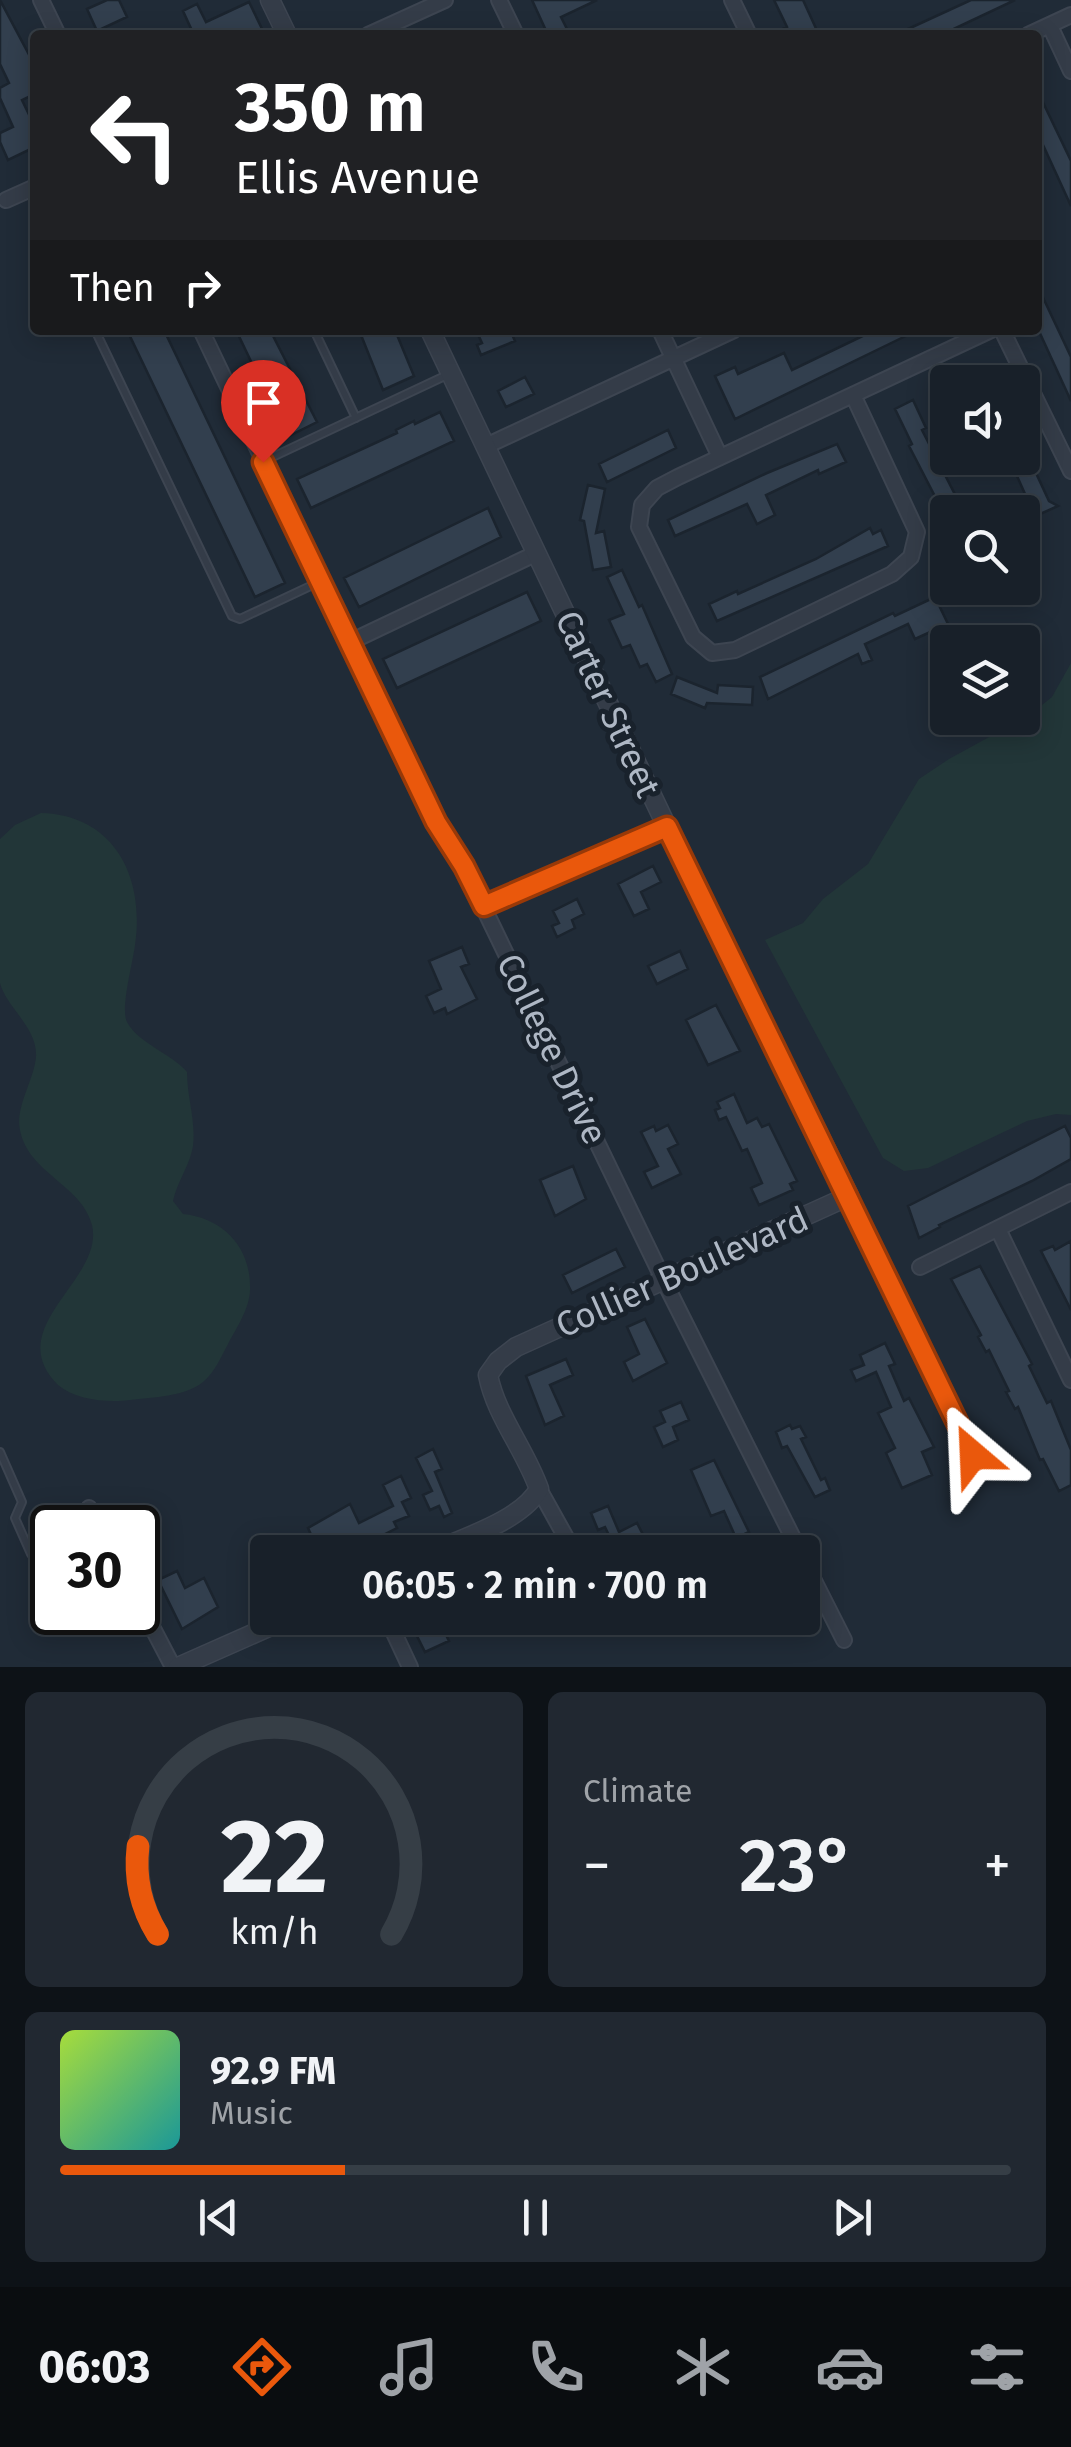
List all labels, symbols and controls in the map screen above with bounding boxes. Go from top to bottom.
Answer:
text: 350 m [235,66,426,150]
icon: left [70,70,200,200]
text: Ellis Avenue [235,151,480,205]
icon: right [175,260,230,315]
text: Then [70,265,155,311]
pin [221,360,306,463]
map controls [930,365,1040,735]
button: sound [930,365,1040,475]
icon: arrive [236,375,291,430]
button: search [930,495,1040,605]
street label: Carter Street [547,604,670,804]
button: layers [930,625,1040,735]
street label: College Drive [488,947,616,1151]
street label: Collier Boulevard [549,1198,815,1346]
position arrow [921,1403,1025,1507]
speed limit sign: 30 [30,1505,160,1635]
text: 06:05 · 2 min · 700 m [362,1562,708,1608]
text: Climate [583,1772,692,1810]
text: 22 [220,1795,328,1920]
text: 23° [739,1821,855,1911]
text: − [583,1833,611,1899]
text: + [984,1833,1011,1899]
text: km/h [230,1911,318,1953]
text: 92.9 FM [210,2048,336,2094]
text: Music [210,2094,293,2132]
icon: previous [191,2190,246,2245]
icon: pause [508,2190,563,2245]
icon: next [825,2190,880,2245]
icon: directions [227,2332,297,2402]
icon: music [374,2332,444,2402]
icon: phone [521,2332,591,2402]
icon: climate [668,2332,738,2402]
icon: car [815,2332,885,2402]
icon: filters [962,2332,1032,2402]
text: 06:03 [39,2340,150,2394]

